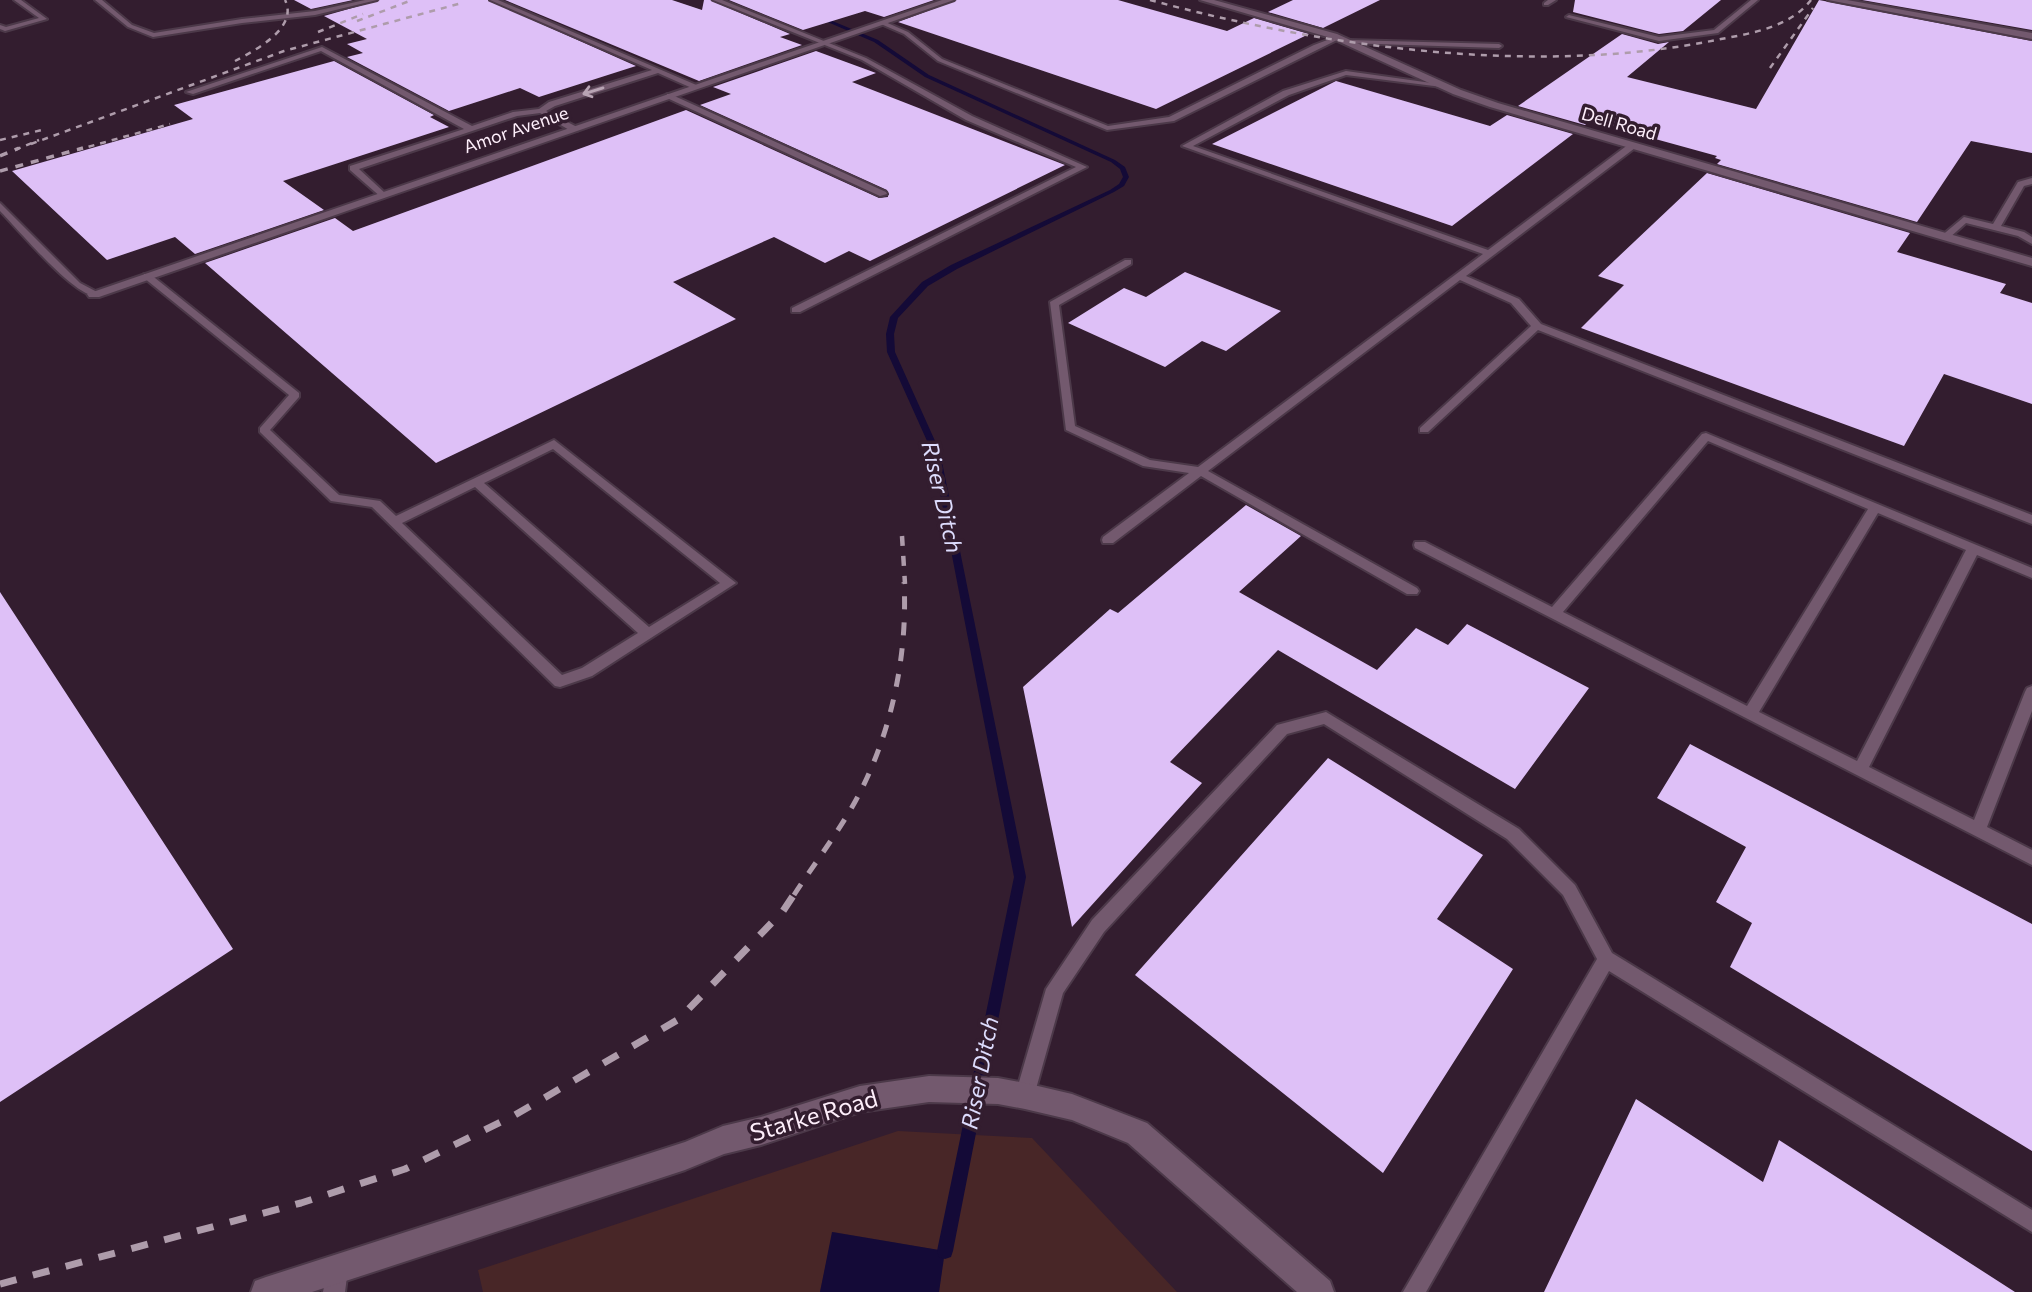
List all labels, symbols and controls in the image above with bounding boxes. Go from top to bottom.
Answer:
one-way arrow [583,86,605,98]
street label: Amor Avenue [460,101,571,157]
street label: Dell Road [1579,102,1660,144]
water label: Riser Ditch [916,438,969,556]
water label: Riser Ditch [954,1014,1004,1132]
street label: Starke Road [746,1082,881,1147]

